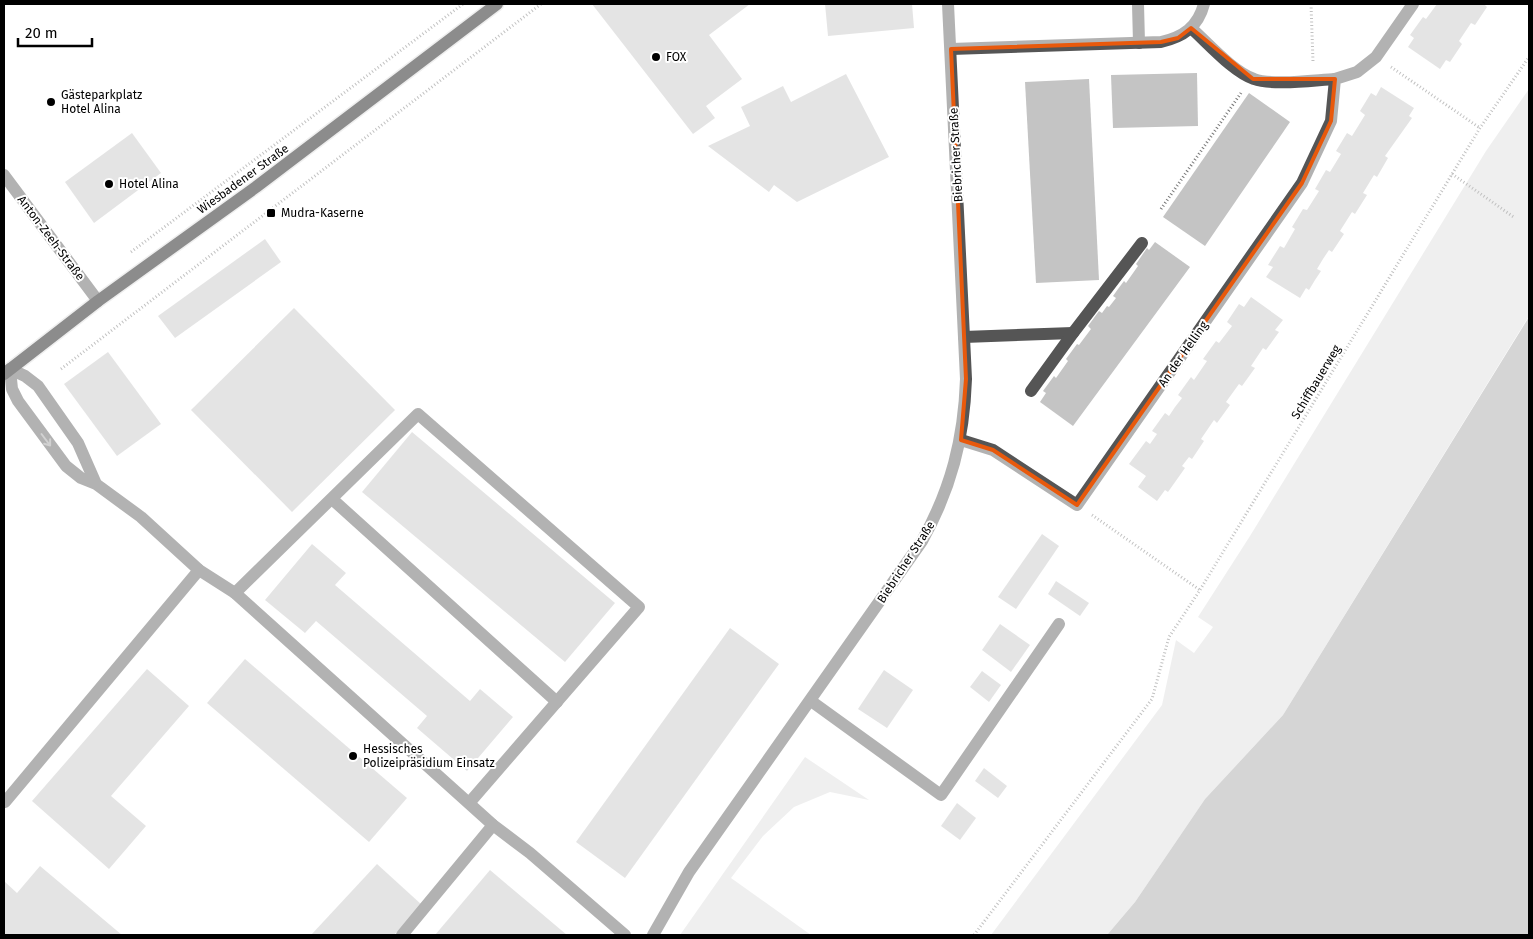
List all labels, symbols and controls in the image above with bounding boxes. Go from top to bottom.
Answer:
scale bar [18,15,91,47]
text: 20 m [25,24,58,42]
place label: FOX [666,50,687,64]
marker: FOX [650,51,662,63]
place label: Gästeparkplatz Hotel Alina [61,88,142,116]
marker: Gästeparkplatz Hotel Alina [45,96,57,108]
street label: Biebricher Straße [947,107,965,203]
street label: Wiesbadener Straße [195,141,291,217]
place label: Hotel Alina [119,177,179,191]
marker: Hotel Alina [103,178,115,190]
street label: Anton-Zeeh-Straße [15,193,87,283]
place label: Mudra-Kaserne [281,206,364,220]
marker: Mudra-Kaserne [265,207,277,219]
street label: An der Helling [1155,318,1211,390]
street label: Schiffbauerweg [1288,342,1344,422]
one-way arrow [41,433,51,447]
street label: Biebricher Straße [874,518,938,606]
place label: Hessisches Polizeipräsidium Einsatz [363,742,495,770]
marker: Hessisches Polizeipräsidium Einsatz [347,750,359,762]

